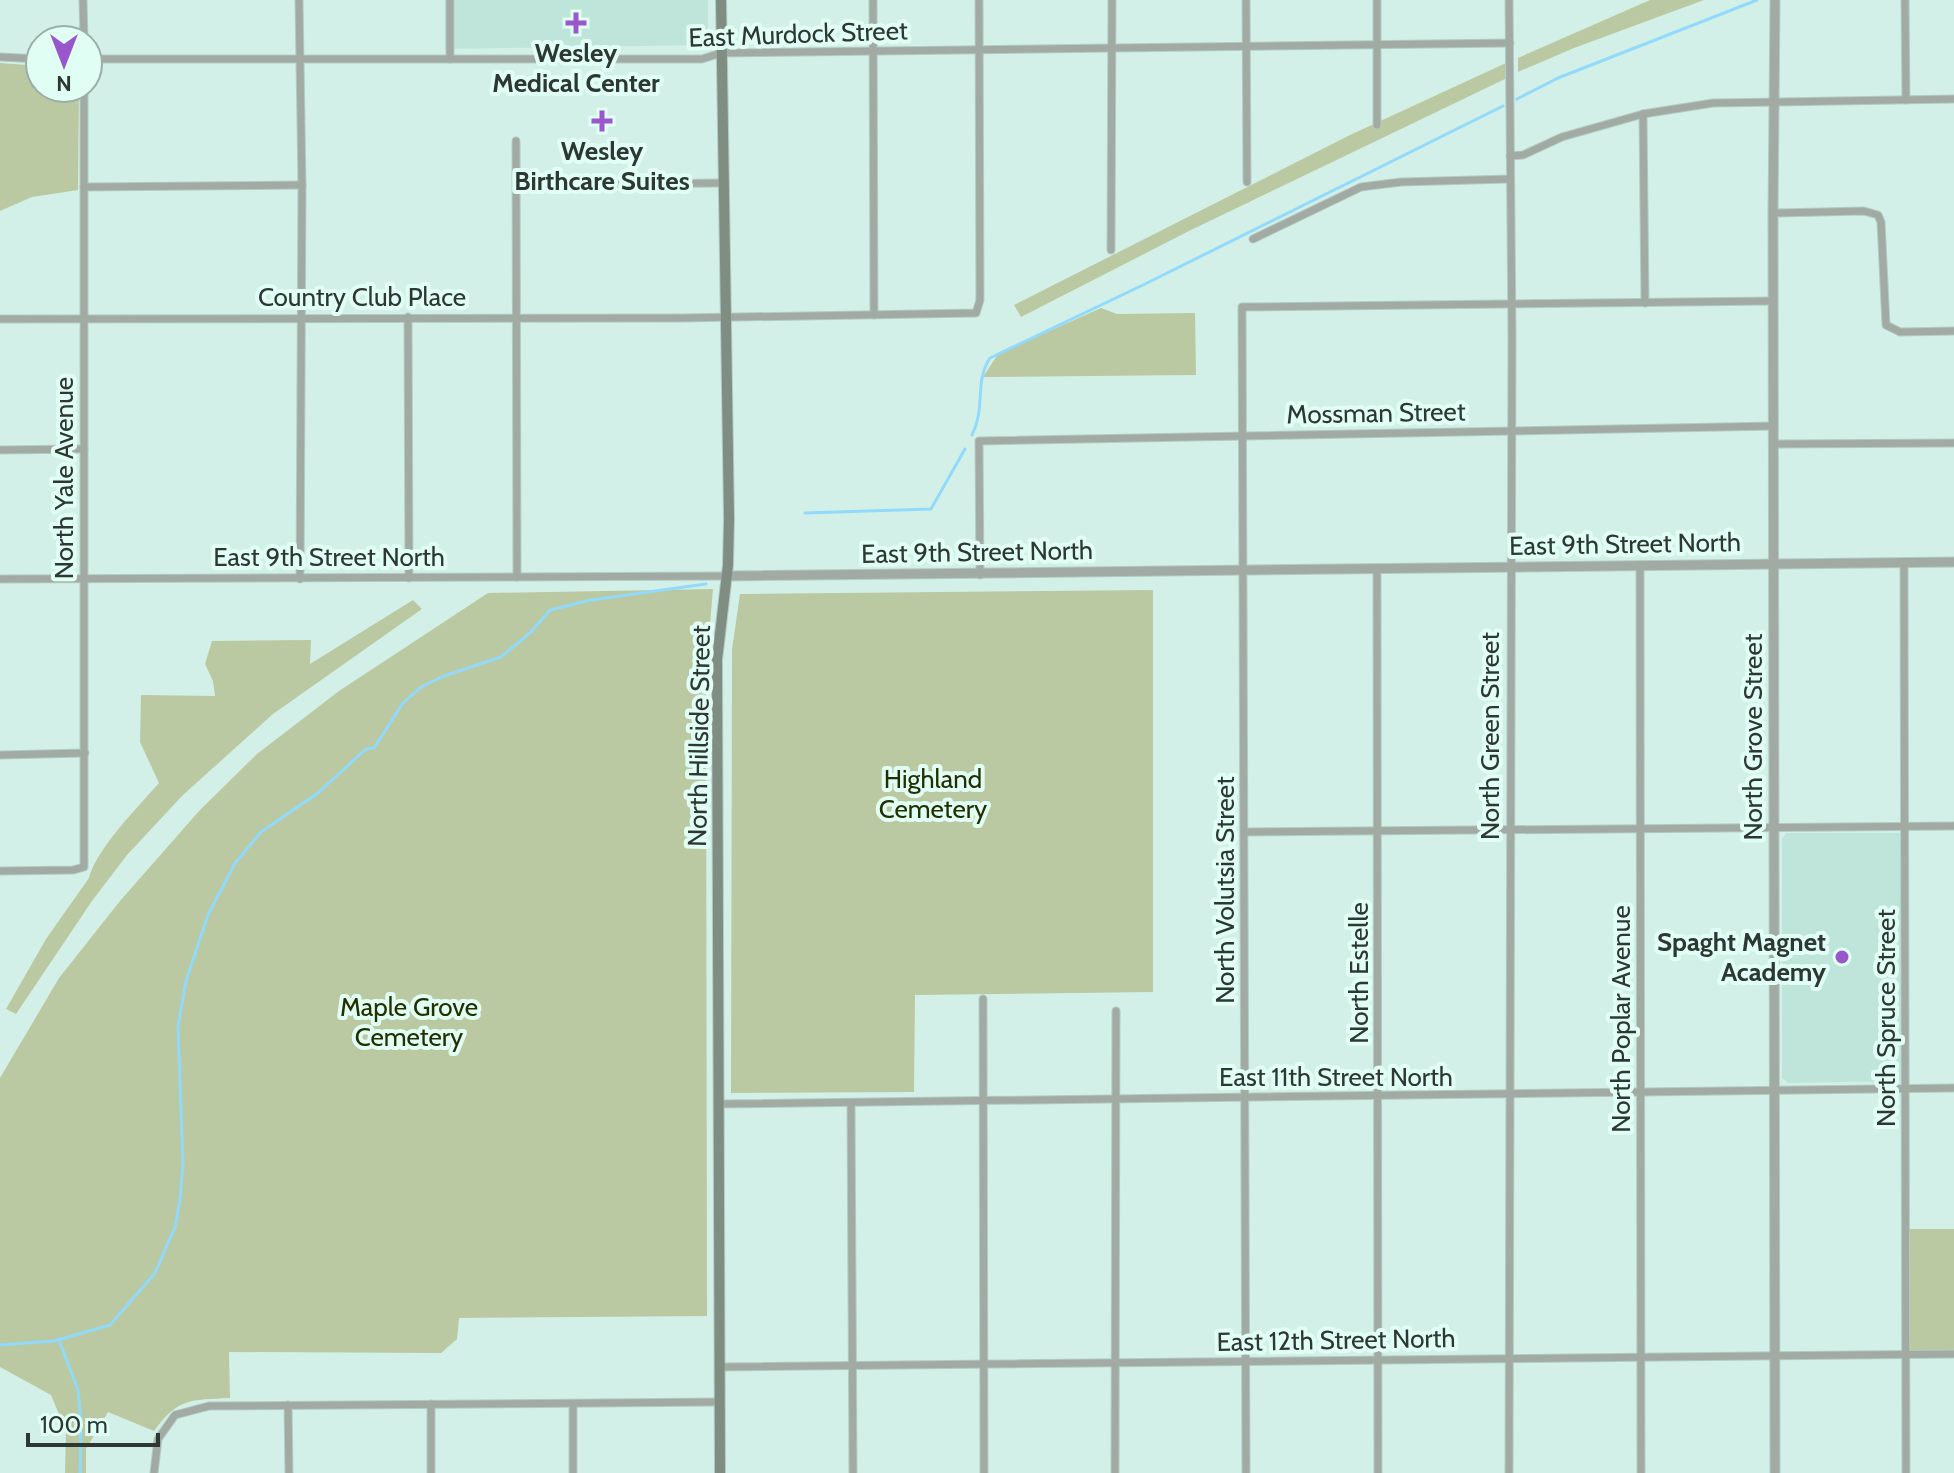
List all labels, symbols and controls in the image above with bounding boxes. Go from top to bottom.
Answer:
marker: Wesley Medical Center [565,12,587,34]
street label: East Murdock Street [688,14,908,54]
north arrow [24,24,104,104]
place label: Wesley Medical Center [492,37,660,99]
text: N [56,70,72,97]
marker: Wesley Birthcare Suites [591,110,613,132]
place label: Wesley Birthcare Suites [514,135,690,197]
street label: Country Club Place [258,281,466,313]
street label: North Yale Avenue [48,377,80,579]
street label: Mossman Street [1286,395,1466,431]
street label: East 9th Street North [1509,526,1741,562]
street label: East 9th Street North [861,534,1093,570]
street label: East 9th Street North [213,541,445,573]
street label: North Hillside Street [681,625,717,847]
street label: North Green Street [1474,632,1506,840]
street label: North Grove Street [1737,633,1769,840]
park label: Highland Cemetery [879,763,987,825]
street label: North Volutsia Street [1209,776,1241,1004]
street label: North Estelle [1343,902,1375,1044]
street label: North Poplar Avenue [1605,905,1637,1133]
street label: North Spruce Street [1870,909,1902,1127]
place label: Spaght Magnet Academy [1657,926,1826,988]
marker: Spaght Magnet Academy [1833,948,1851,966]
park label: Maple Grove Cemetery [340,991,478,1053]
street label: East 11th Street North [1219,1061,1453,1093]
street label: East 12th Street North [1216,1322,1456,1358]
scale bar [28,1397,158,1447]
text: 100 m [40,1410,108,1439]

